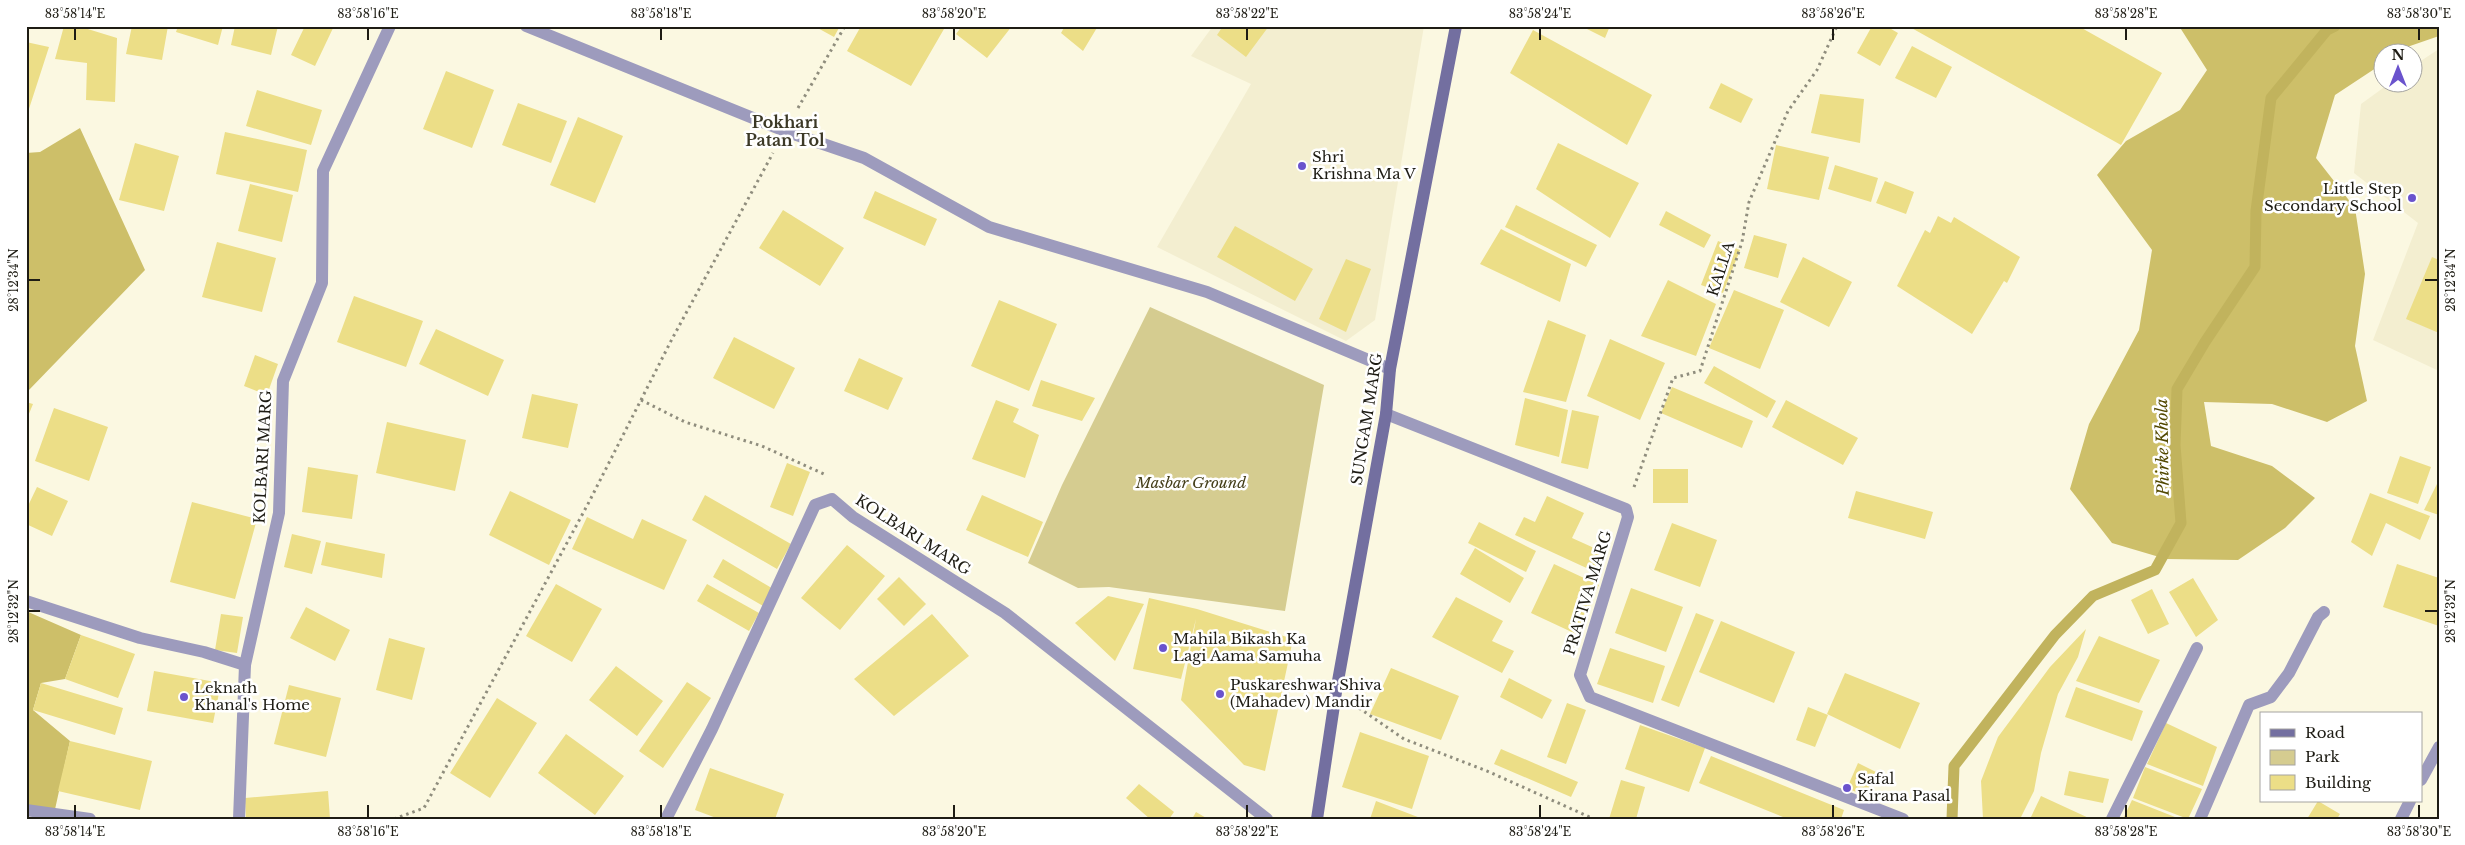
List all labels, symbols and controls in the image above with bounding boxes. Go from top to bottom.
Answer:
text: 83°58'14"E [45,6,106,21]
text: 83°58'16"E [337,6,399,21]
text: 83°58'18"E [631,6,692,21]
text: 83°58'20"E [922,6,986,21]
text: 83°58'22"E [1215,6,1279,21]
text: 83°58'24"E [1509,6,1572,21]
text: 83°58'26"E [1801,6,1865,21]
text: 83°58'28"E [2094,6,2158,21]
text: 83°58'30"E [2387,6,2451,21]
north arrow [2372,42,2422,92]
text: N [2391,46,2405,64]
district label: Pokhari Patan Tol [745,112,825,150]
place label: Shri Krishna Ma V [1312,147,1416,183]
marker: Shri Krishna Ma V [1296,160,1308,172]
place label: Little Step Secondary School [2264,179,2402,215]
marker: Little Step Secondary School [2406,192,2418,204]
street label: KALLA [1703,239,1738,299]
text: 28°12'34"N [6,248,21,312]
text: 28°12'34"N [2443,248,2458,312]
street label: SUNGAM MARG [1347,351,1386,486]
street label: KOLBARI MARG [250,390,275,524]
water label: Phirke Khola [2151,398,2173,497]
park label: Masbar Ground [1135,473,1246,492]
street label: KOLBARI MARG [852,490,975,579]
street label: PRATIVA MARG [1560,528,1616,657]
text: 28°12'32"N [6,579,21,643]
text: 28°12'32"N [2443,579,2458,643]
place label: Mahila Bikash Ka Lagi Aama Samuha [1173,629,1322,665]
marker: Mahila Bikash Ka Lagi Aama Samuha [1157,642,1169,654]
place label: Puskareshwar Shiva (Mahadev) Mandir [1230,675,1382,711]
place label: Leknath Khanal's Home [194,678,310,714]
marker: Puskareshwar Shiva (Mahadev) Mandir [1214,688,1226,700]
marker: Leknath Khanal's Home [178,691,190,703]
legend [2260,712,2422,802]
text: Road [2305,723,2345,742]
text: Park [2305,747,2341,766]
place label: Safal Kirana Pasal [1857,769,1951,805]
text: Building [2305,773,2372,792]
marker: Safal Kirana Pasal [1841,782,1853,794]
text: 83°58'14"E [45,824,106,839]
text: 83°58'16"E [337,824,399,839]
text: 83°58'18"E [631,824,692,839]
text: 83°58'20"E [922,824,986,839]
text: 83°58'22"E [1215,824,1279,839]
text: 83°58'24"E [1509,824,1572,839]
text: 83°58'26"E [1801,824,1865,839]
text: 83°58'28"E [2094,824,2158,839]
text: 83°58'30"E [2387,824,2451,839]

